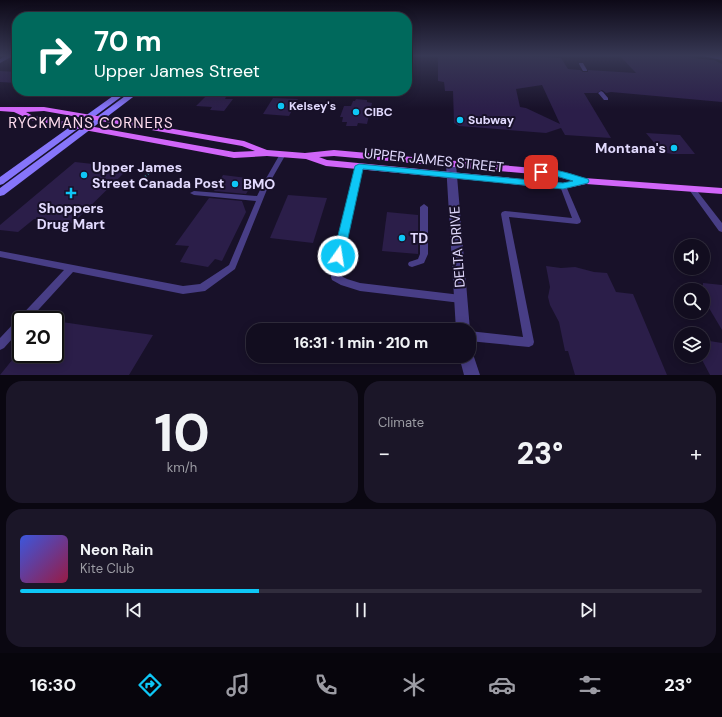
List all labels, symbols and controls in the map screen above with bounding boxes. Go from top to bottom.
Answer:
text: 70 m [94,23,162,60]
icon: right [28,28,80,80]
text: Upper James Street [94,59,260,83]
place label: Kelsey's [289,98,336,114]
marker: Kelsey's [276,101,286,111]
place label: CIBC [364,104,393,120]
marker: CIBC [351,107,361,117]
place label: Subway [468,112,515,128]
district label: RYCKMANS CORNERS [8,113,174,133]
marker: Subway [455,115,465,125]
place label: Montana's [595,139,666,157]
marker: Montana's [669,143,679,153]
street label: UPPER JAMES STREET [363,144,505,176]
pin [524,155,558,189]
place label: Upper James Street Canada Post [92,158,224,192]
icon: arrive [530,161,552,183]
marker: Upper James Street Canada Post [79,170,89,180]
place label: BMO [243,175,275,193]
marker: BMO [230,179,240,189]
marker: Shoppers Drug Mart [66,188,76,198]
place label: Shoppers Drug Mart [37,199,105,233]
street label: DELTA DRIVE [445,206,469,288]
place label: TD [410,229,428,247]
marker: TD [397,233,407,243]
position arrow [317,235,359,277]
map controls [674,239,710,363]
button: sound [674,239,710,275]
button: search [674,283,710,319]
speed limit sign: 20 [12,311,64,363]
button: layers [674,327,710,363]
text: 16:31 · 1 min · 210 m [294,333,428,353]
text: 10 [154,399,210,467]
text: Climate [378,414,424,431]
text: 23° [517,434,563,473]
text: − [378,439,390,468]
text: + [690,439,702,468]
text: km/h [167,459,197,476]
text: Neon Rain [80,540,153,560]
text: Kite Club [80,560,134,577]
icon: previous [123,599,145,621]
icon: pause [350,599,372,621]
icon: next [577,599,599,621]
icon: directions [136,671,164,699]
icon: music [224,671,252,699]
icon: phone [312,671,340,699]
icon: climate [400,671,428,699]
icon: car [488,671,516,699]
icon: filters [576,671,604,699]
text: 16:30 [30,673,76,697]
text: 23° [664,673,692,697]

